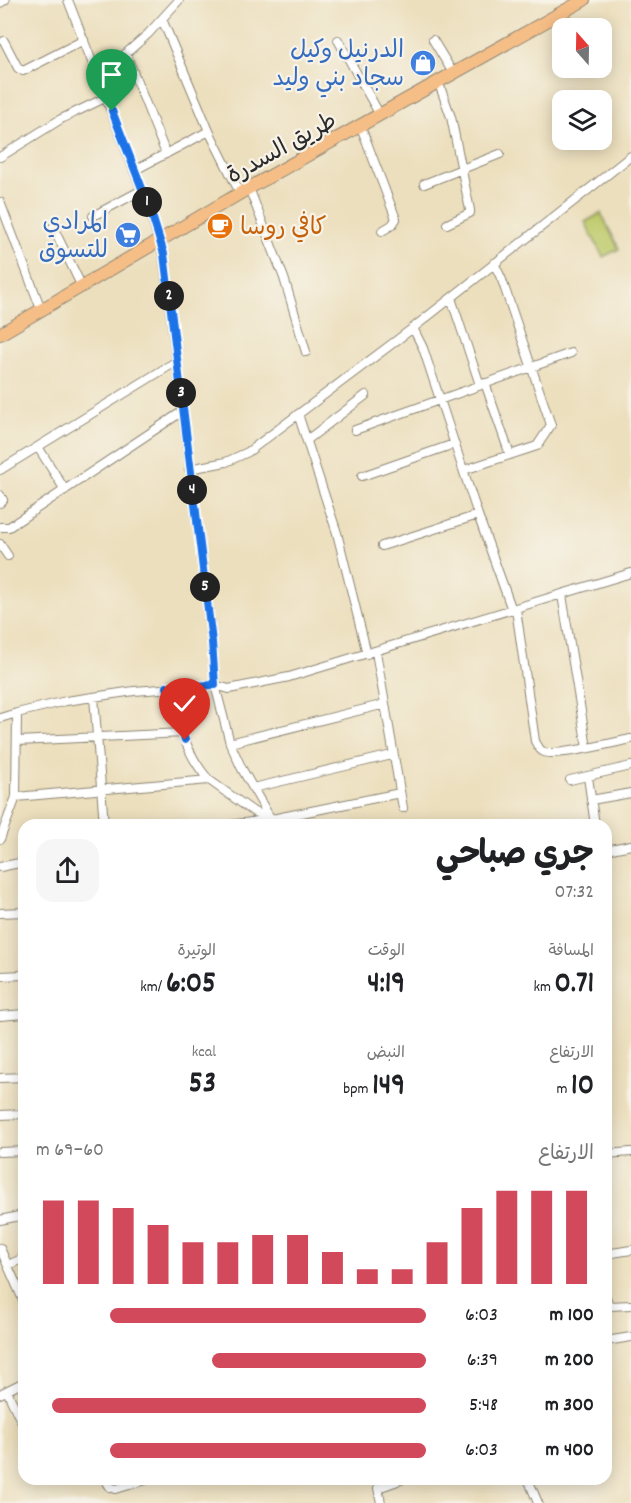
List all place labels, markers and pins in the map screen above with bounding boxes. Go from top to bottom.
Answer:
place label: الدرنيل وكيل سجاد بني وليد [272,35,404,98]
shop icon: الدرنيل وكيل سجاد بني وليد [408,48,438,78]
pin [86,49,137,111]
pin: 1 [132,187,162,217]
place label: المرادي للتسوق [39,207,108,269]
cafe icon: كافي روسا [205,211,235,241]
place label: كافي روسا [240,211,327,246]
supermarket icon: المرادي للتسوق [113,220,143,250]
pin: 2 [154,281,184,311]
pin: 3 [166,378,196,408]
pin: 4 [177,475,207,505]
pin: 5 [190,572,220,602]
pin [159,678,210,740]

